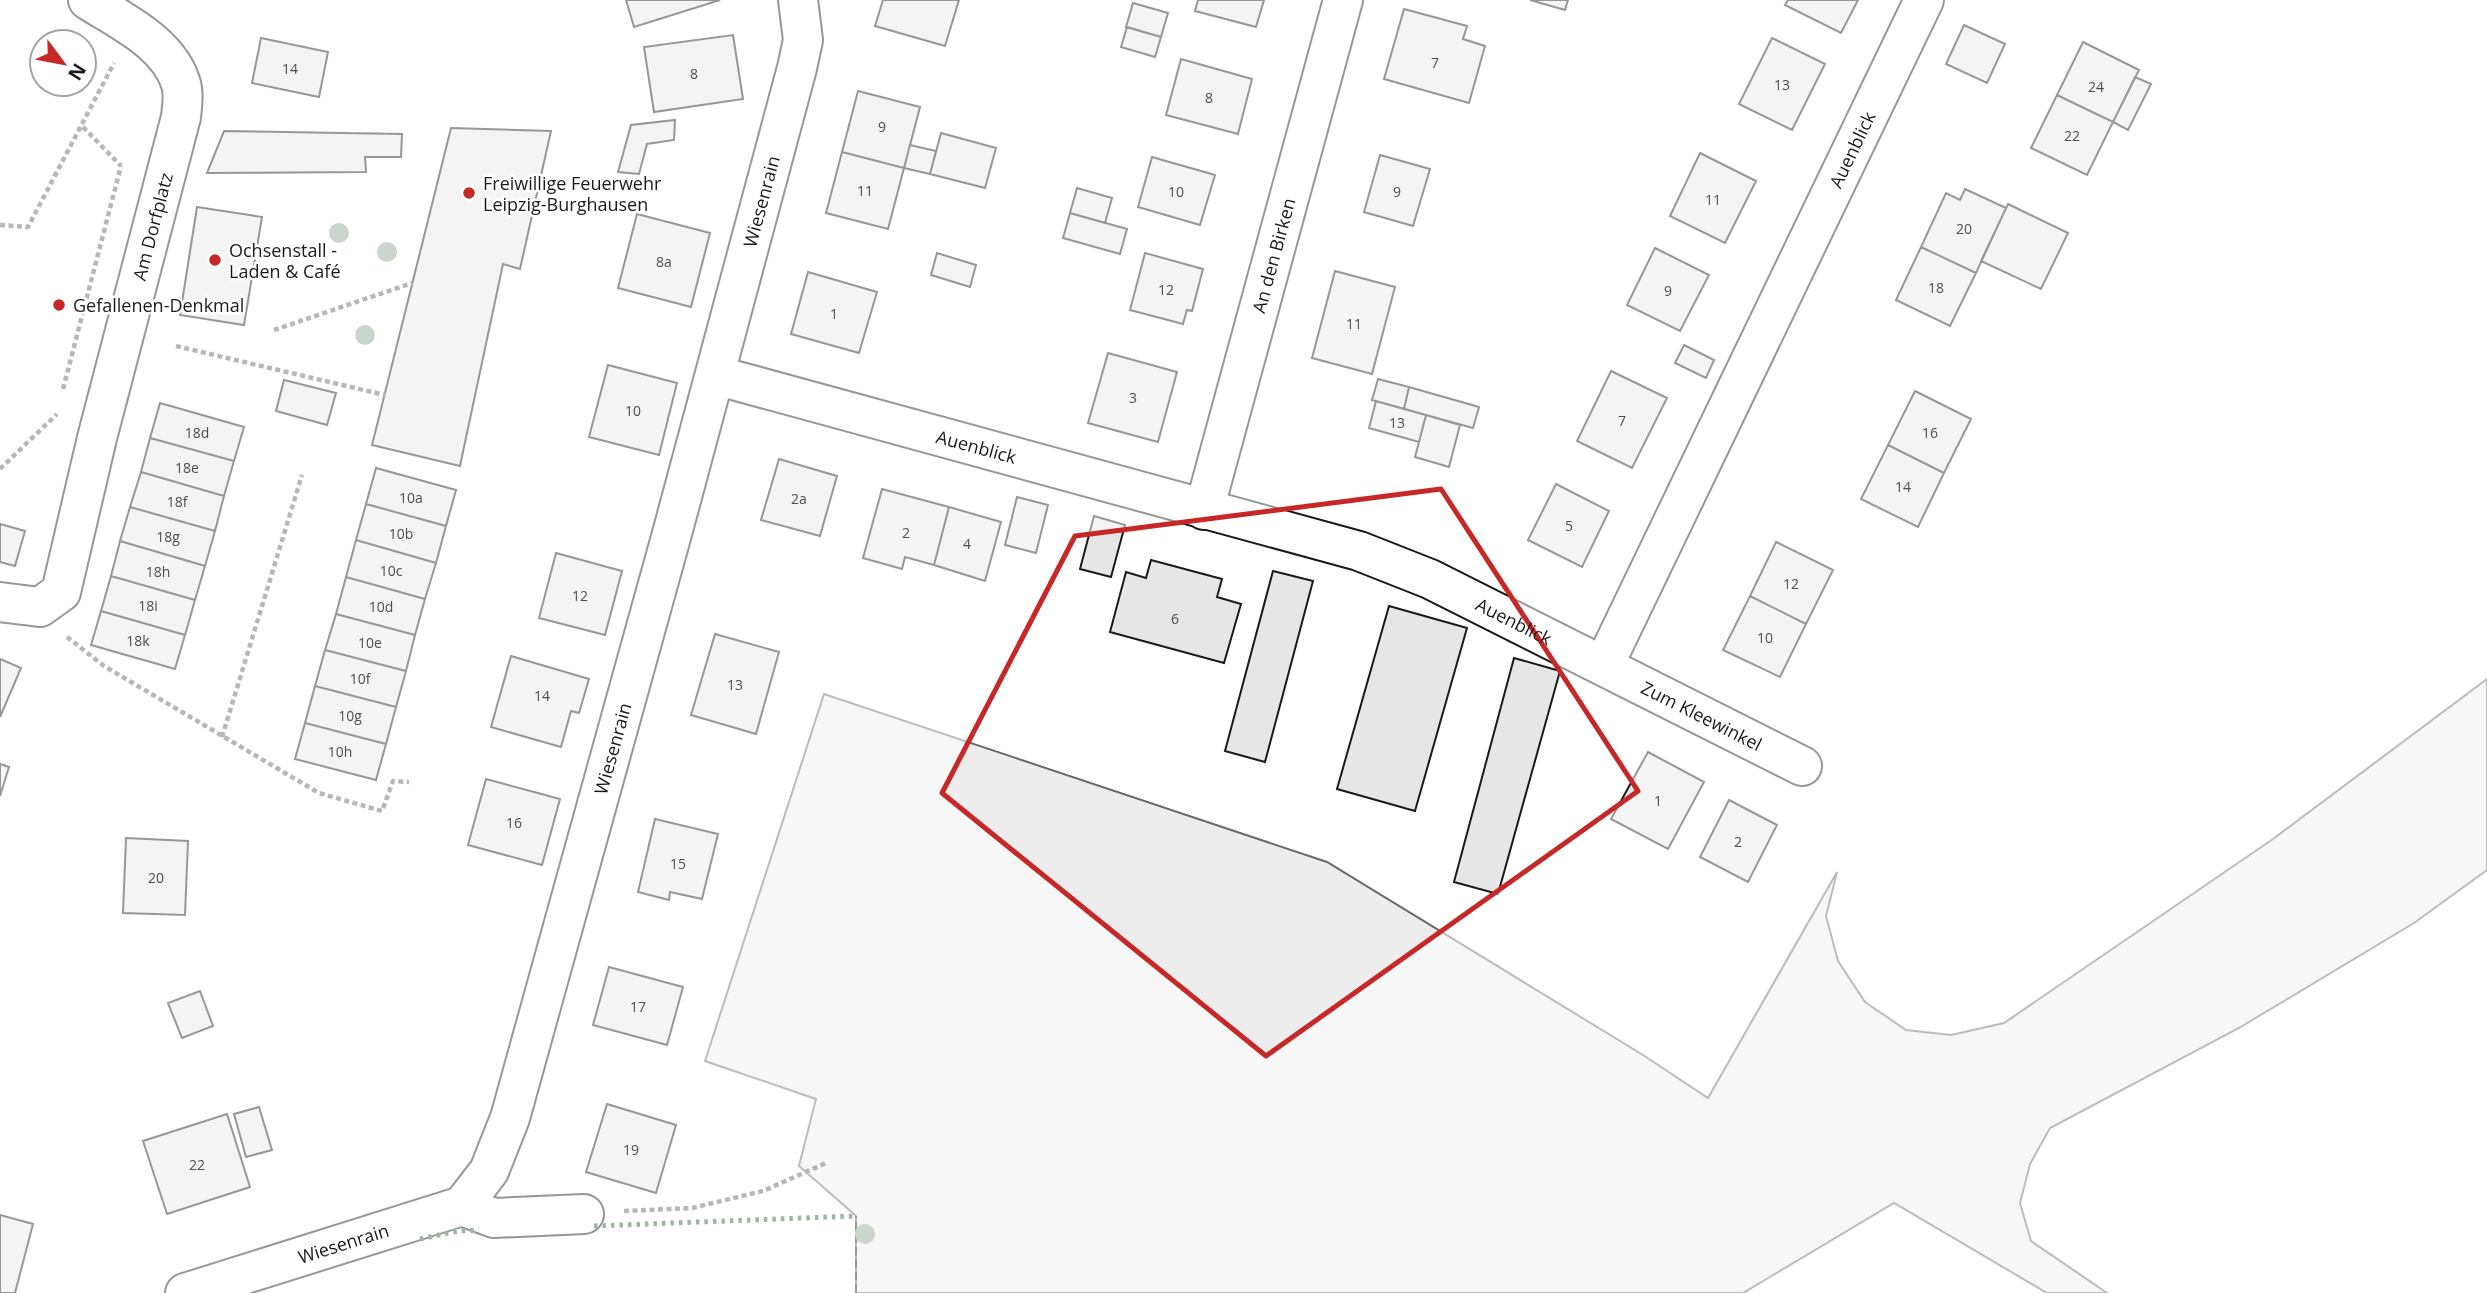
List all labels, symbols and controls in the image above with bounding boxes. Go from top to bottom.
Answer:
north arrow [28,28,98,98]
house number: 7 [1431,53,1439,72]
text: N [62,59,93,85]
house number: 14 [282,59,298,78]
house number: 8 [690,64,698,83]
house number: 13 [1774,75,1790,94]
house number: 24 [2088,77,2104,96]
house number: 8 [1205,88,1213,107]
street label: Auenblick [1823,107,1881,192]
house number: 9 [878,117,886,136]
house number: 22 [2064,126,2080,145]
street label: Wiesenrain [737,153,785,250]
street label: Am Dorfplatz [127,170,178,283]
place label: Freiwillige Feuerwehr Leipzig-Burghausen [483,171,662,216]
house number: 11 [857,181,873,200]
house number: 10 [1168,182,1184,201]
house number: 9 [1393,182,1401,201]
marker: Freiwillige Feuerwehr Leipzig-Burghausen [461,185,477,201]
house number: 11 [1705,190,1721,209]
street label: An den Birken [1246,195,1301,315]
house number: 20 [1956,219,1972,238]
place label: Ochsenstall - Laden & Café [229,238,341,283]
marker: Ochsenstall - Laden & Café [207,252,223,268]
house number: 8a [656,252,672,271]
house number: 18 [1928,278,1944,297]
house number: 12 [1158,280,1174,299]
house number: 9 [1664,281,1672,300]
place label: Gefallenen-Denkmal [73,293,244,317]
marker: Gefallenen-Denkmal [51,297,67,313]
house number: 1 [830,304,838,323]
house number: 11 [1346,314,1362,333]
house number: 3 [1129,388,1137,407]
house number: 10 [625,401,641,420]
house number: 7 [1618,411,1626,430]
house number: 13 [1389,413,1405,432]
house number: 18d [185,423,209,442]
house number: 16 [1922,423,1938,442]
street label: Auenblick [934,424,1020,469]
house number: 18e [175,458,199,477]
house number: 14 [1895,477,1911,496]
house number: 10a [399,488,423,507]
house number: 2a [791,489,807,508]
house number: 18f [167,492,189,511]
house number: 5 [1565,516,1573,535]
house number: 2 [902,523,910,542]
house number: 10b [389,524,413,543]
house number: 18g [156,527,180,546]
house number: 4 [963,534,971,553]
house number: 10c [380,561,403,580]
house number: 18h [146,562,170,581]
house number: 12 [1783,574,1799,593]
house number: 12 [572,586,588,605]
street label: Auenblick [1472,592,1556,651]
house number: 18i [138,596,158,615]
house number: 10d [369,597,393,616]
house number: 6 [1171,609,1179,628]
house number: 10 [1757,628,1773,647]
house number: 18k [126,631,150,650]
house number: 10e [358,633,382,652]
house number: 10f [350,669,372,688]
house number: 13 [727,675,743,694]
street label: Zum Kleewinkel [1637,675,1766,756]
house number: 14 [534,686,550,705]
street label: Wiesenrain [588,700,637,797]
house number: 10g [338,706,362,725]
house number: 10h [328,742,352,761]
house number: 1 [1654,791,1662,810]
house number: 16 [506,813,522,832]
house number: 2 [1734,832,1742,851]
house number: 15 [670,854,686,873]
house number: 20 [148,868,164,887]
house number: 17 [630,997,646,1016]
house number: 19 [623,1140,639,1159]
house number: 22 [189,1155,205,1174]
street label: Wiesenrain [295,1218,392,1269]

